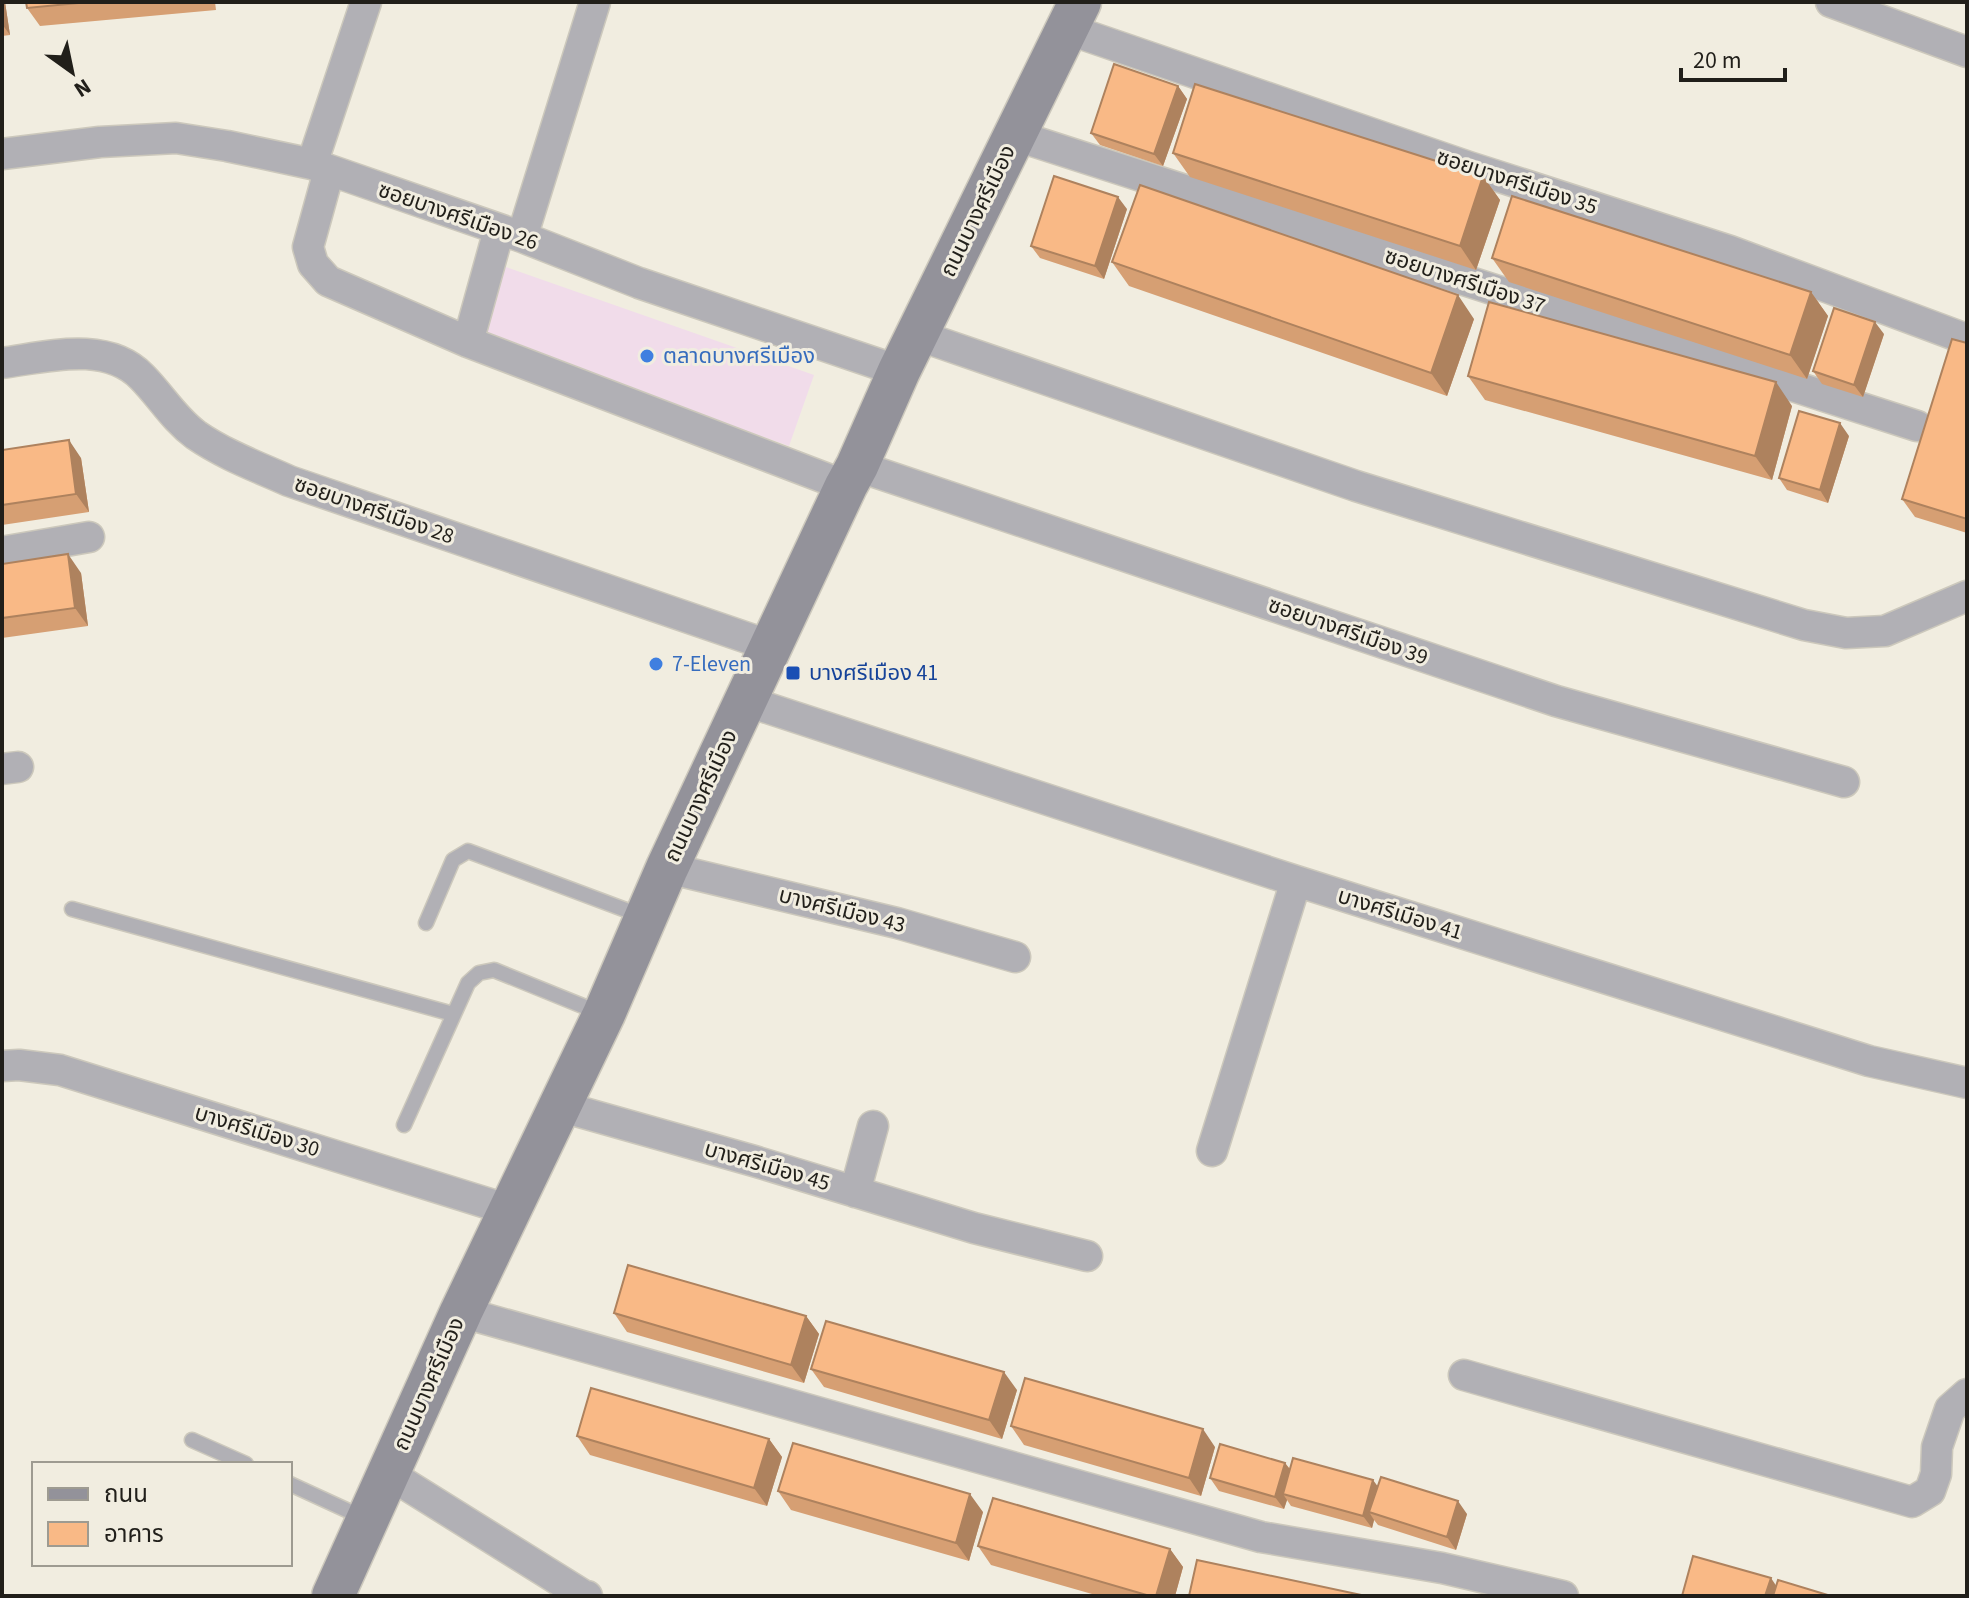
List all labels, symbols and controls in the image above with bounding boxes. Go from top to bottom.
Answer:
north arrow [32,32,112,112]
scale bar [1681,32,1785,82]
text: 20 m [1693,43,1742,78]
text: N [67,71,97,105]
street label: ถนนบางศรีเมือง [932,140,1024,282]
street label: ซอยบางศรีเมือง 35 [1433,141,1601,223]
street label: ซอยบางศรีเมือง 26 [374,174,542,258]
street label: ซอยบางศรีเมือง 37 [1381,240,1550,322]
place label: ตลาดบางศรีเมือง [663,340,815,372]
marker: ตลาดบางศรีเมือง [638,347,656,365]
street label: ซอยบางศรีเมือง 28 [290,468,458,552]
street label: ซอยบางศรีเมือง 39 [1264,589,1432,673]
place label: 7-Eleven [672,648,751,680]
marker: 7-Eleven [647,655,665,673]
place label: บางศรีเมือง 41 [809,657,938,689]
marker: บางศรีเมือง 41 [784,664,802,682]
street label: ถนนบางศรีเมือง [656,724,746,868]
street label: บางศรีเมือง 43 [775,879,909,941]
street label: บางศรีเมือง 41 [1333,880,1467,948]
street label: บางศรีเมือง 30 [190,1097,324,1165]
street label: บางศรีเมือง 45 [700,1133,834,1199]
street label: ถนนบางศรีเมือง [385,1312,473,1456]
legend [32,1462,292,1566]
text: ถนน [104,1477,148,1512]
text: อาคาร [104,1517,164,1552]

